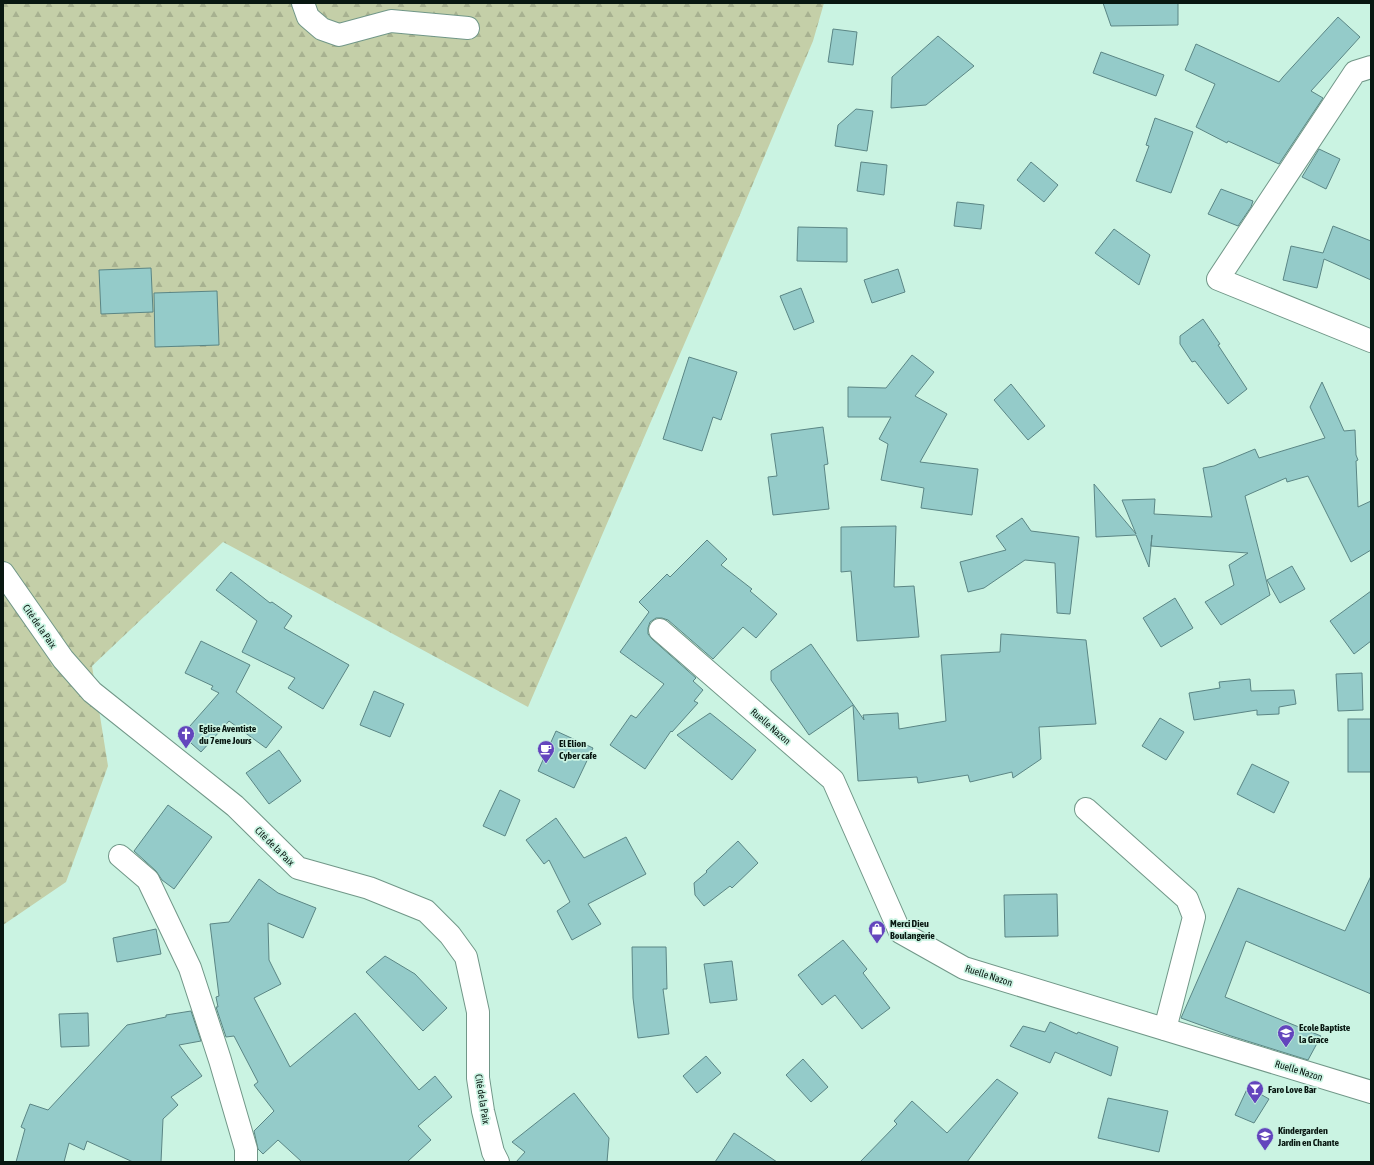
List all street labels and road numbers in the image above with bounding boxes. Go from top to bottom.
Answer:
street label: Cité de la Paix [21,602,59,650]
street label: Ruelle Nazon [749,706,793,747]
street label: Cité de la Paix [253,825,296,868]
street label: Ruelle Nazon [964,963,1014,988]
street label: Ruelle Nazon [1274,1058,1324,1083]
street label: Cité de la Paix [473,1073,492,1125]

